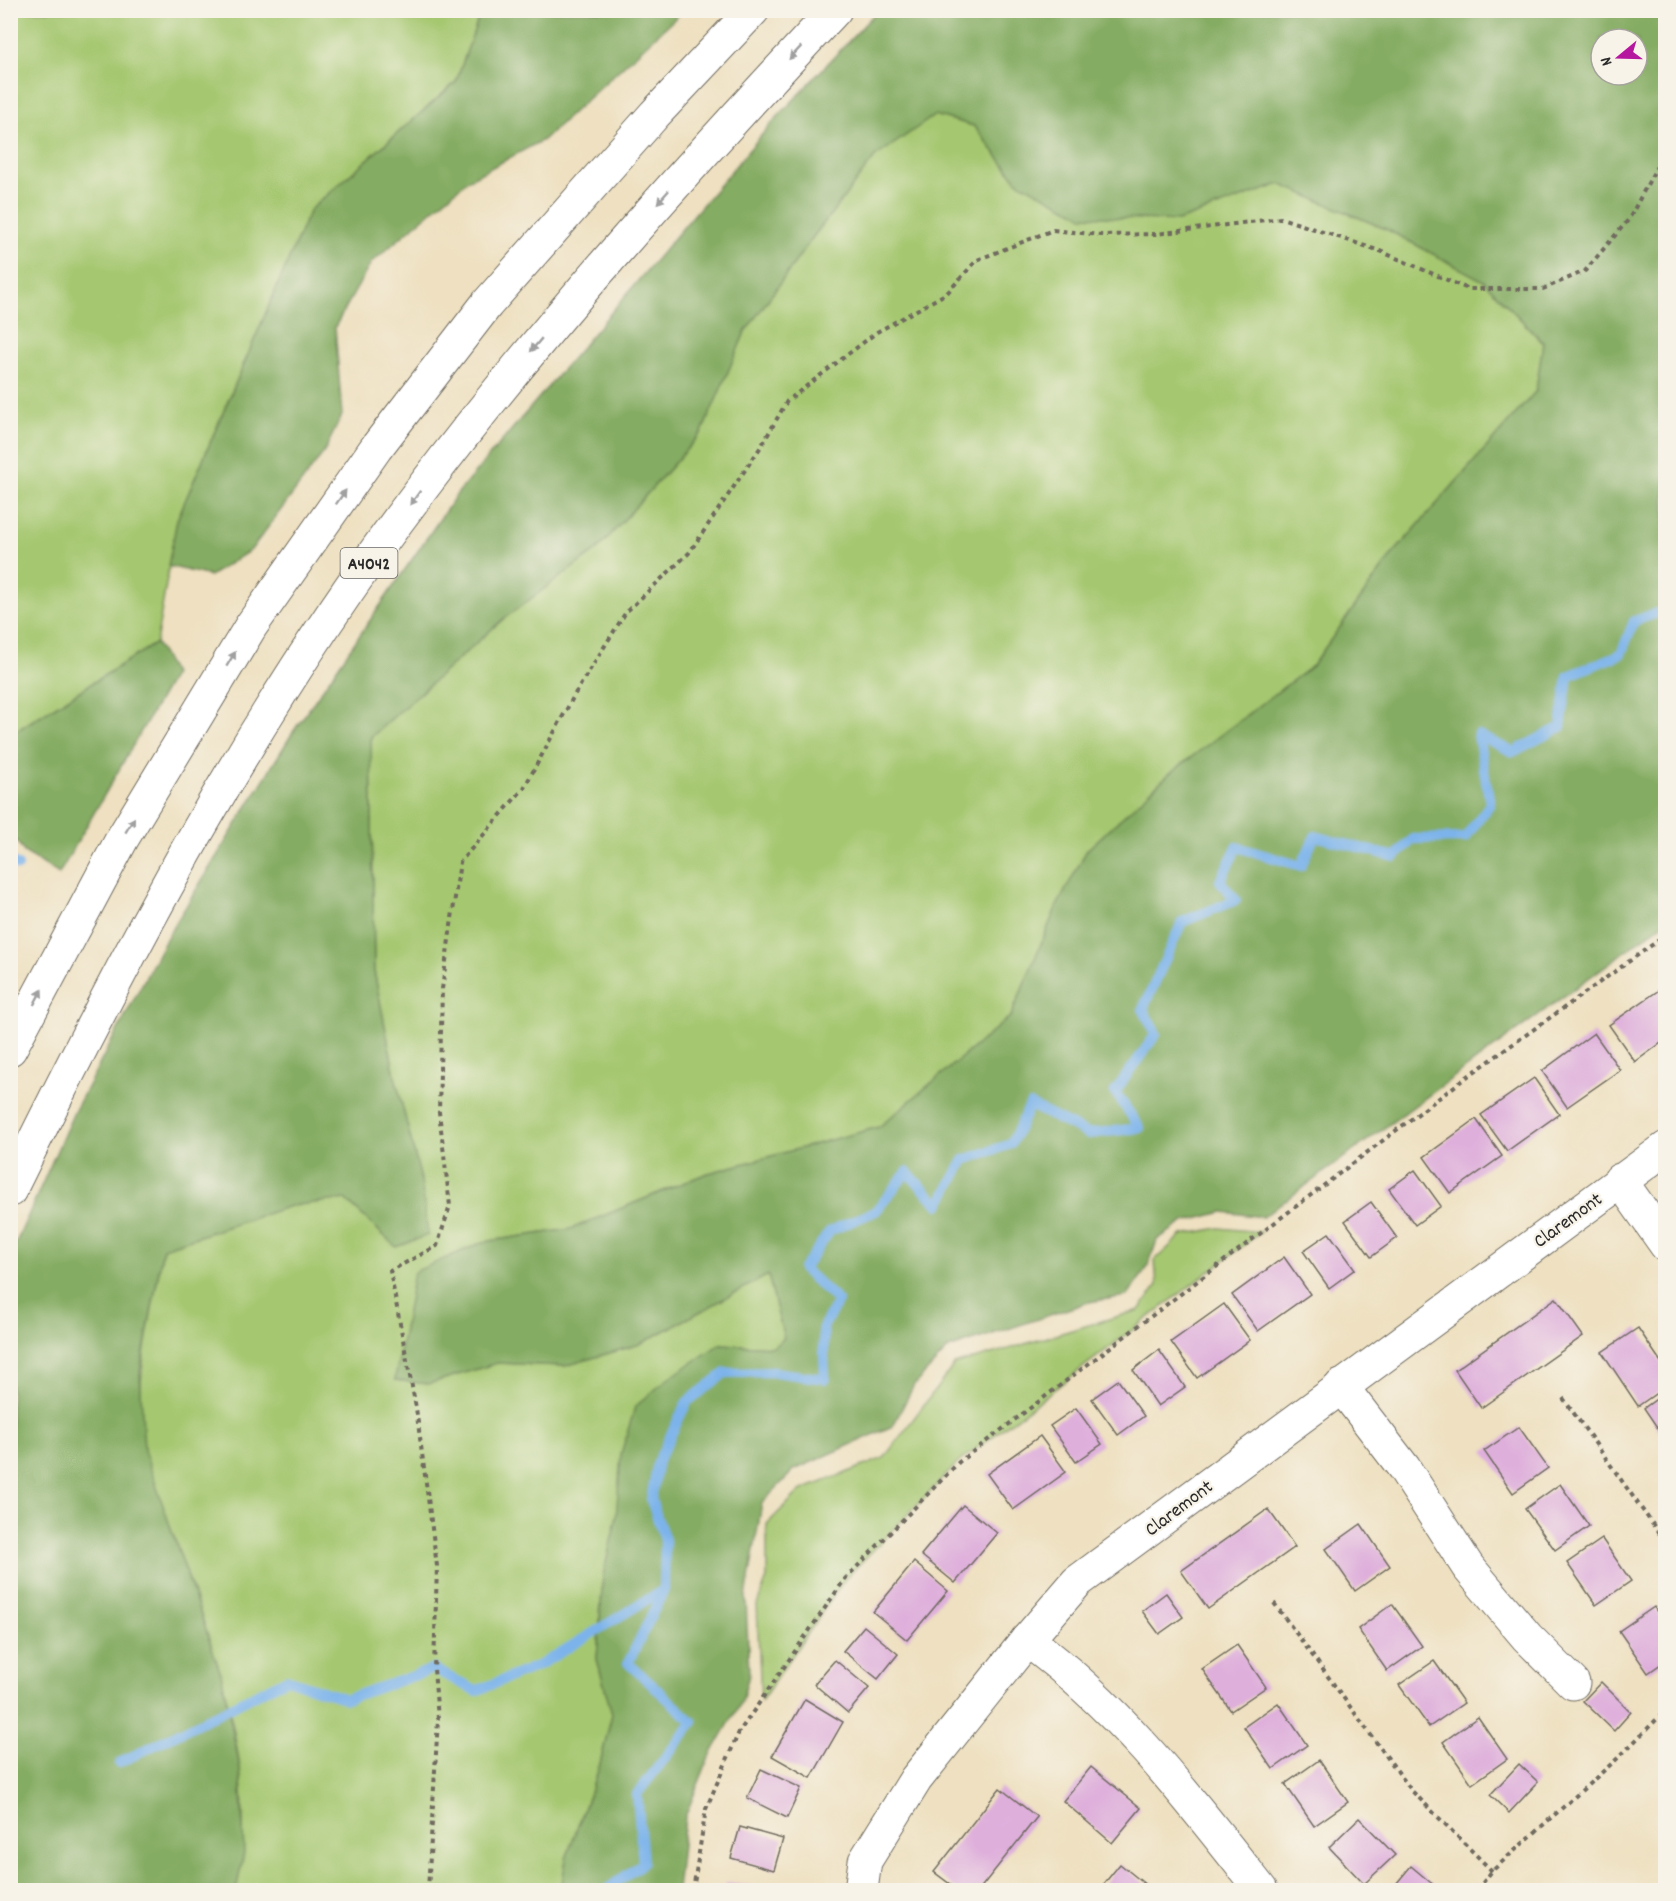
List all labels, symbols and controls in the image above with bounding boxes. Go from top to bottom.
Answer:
north arrow [1589,27,1649,87]
one-way arrow [788,46,802,60]
text: N [1595,53,1619,69]
one-way arrow [657,189,670,204]
one-way arrow [531,338,543,353]
one-way arrow [335,490,347,506]
one-way arrow [409,490,421,506]
road number: A4042 [340,548,398,578]
one-way arrow [226,650,237,667]
one-way arrow [125,817,136,833]
one-way arrow [33,988,43,1005]
street label: Claremont [1528,1187,1609,1256]
street label: Claremont [1140,1474,1220,1544]

